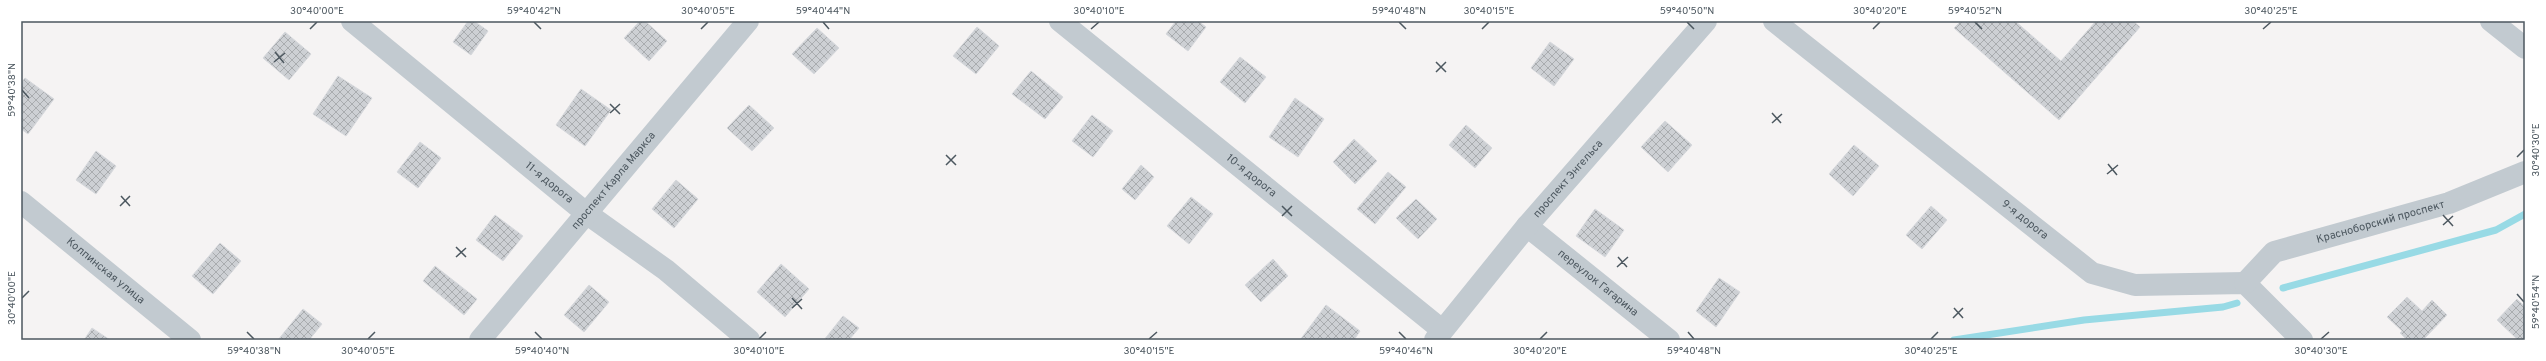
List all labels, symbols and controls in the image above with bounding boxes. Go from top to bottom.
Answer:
text: 30°40'00"E [290,5,344,18]
text: 59°40'42"N [507,5,561,18]
text: 30°40'05"E [681,5,735,18]
text: 59°40'44"N [796,5,850,18]
text: 30°40'10"E [1073,5,1125,18]
text: 59°40'48"N [1372,5,1426,18]
text: 30°40'15"E [1463,5,1515,18]
text: 59°40'50"N [1660,5,1714,18]
text: 30°40'20"E [1853,5,1907,18]
text: 59°40'52"N [1948,5,2002,18]
text: 30°40'25"E [2244,5,2298,18]
text: 59°40'38"N [6,63,19,117]
text: 30°40'30"E [2530,123,2543,177]
street label: проспект Карла Маркса [569,129,659,233]
street label: проспект Энгельса [1530,137,1606,221]
street label: 10-я дорога [1223,151,1279,200]
street label: 11-я дорога [522,159,576,207]
street label: 9-я дорога [1998,197,2051,243]
street label: Красноборский проспект [2315,198,2446,247]
street label: Колпинская улица [63,235,148,307]
street label: переулок Гагарина [1555,246,1641,320]
text: 30°40'00"E [6,271,19,325]
text: 59°40'54"N [2530,275,2543,329]
text: 59°40'38"N [227,345,281,358]
text: 30°40'05"E [341,345,395,358]
text: 59°40'40"N [515,345,569,358]
text: 30°40'10"E [733,345,785,358]
text: 30°40'15"E [1123,345,1175,358]
text: 59°40'46"N [1379,345,1433,358]
text: 30°40'20"E [1513,345,1567,358]
text: 59°40'48"N [1667,345,1721,358]
text: 30°40'25"E [1904,345,1958,358]
text: 30°40'30"E [2294,345,2348,358]

